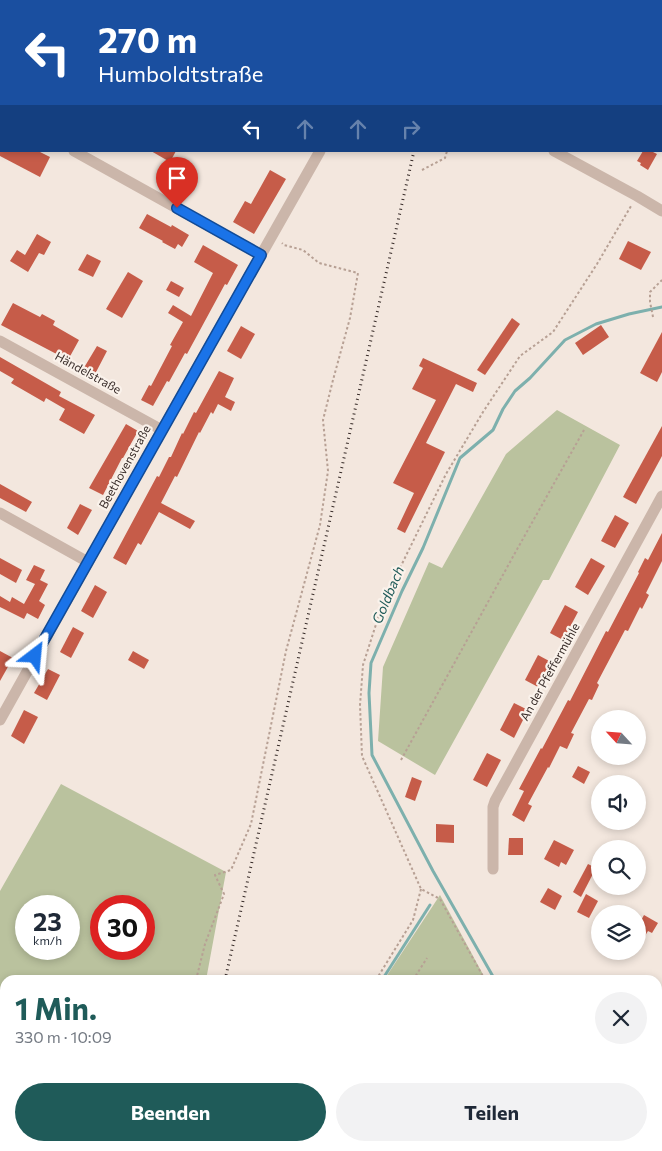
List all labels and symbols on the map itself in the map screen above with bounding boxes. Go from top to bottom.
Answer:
pin [156,157,198,208]
street label: Händelstraße [53,348,124,396]
street label: Beethovenstraße [95,422,153,511]
water label: Goldbach [368,563,407,626]
street label: An der Pfeffermühle [516,620,582,723]
position arrow [8,629,60,681]
north arrow [591,710,646,765]
speed limit sign: 30 [90,895,155,960]

